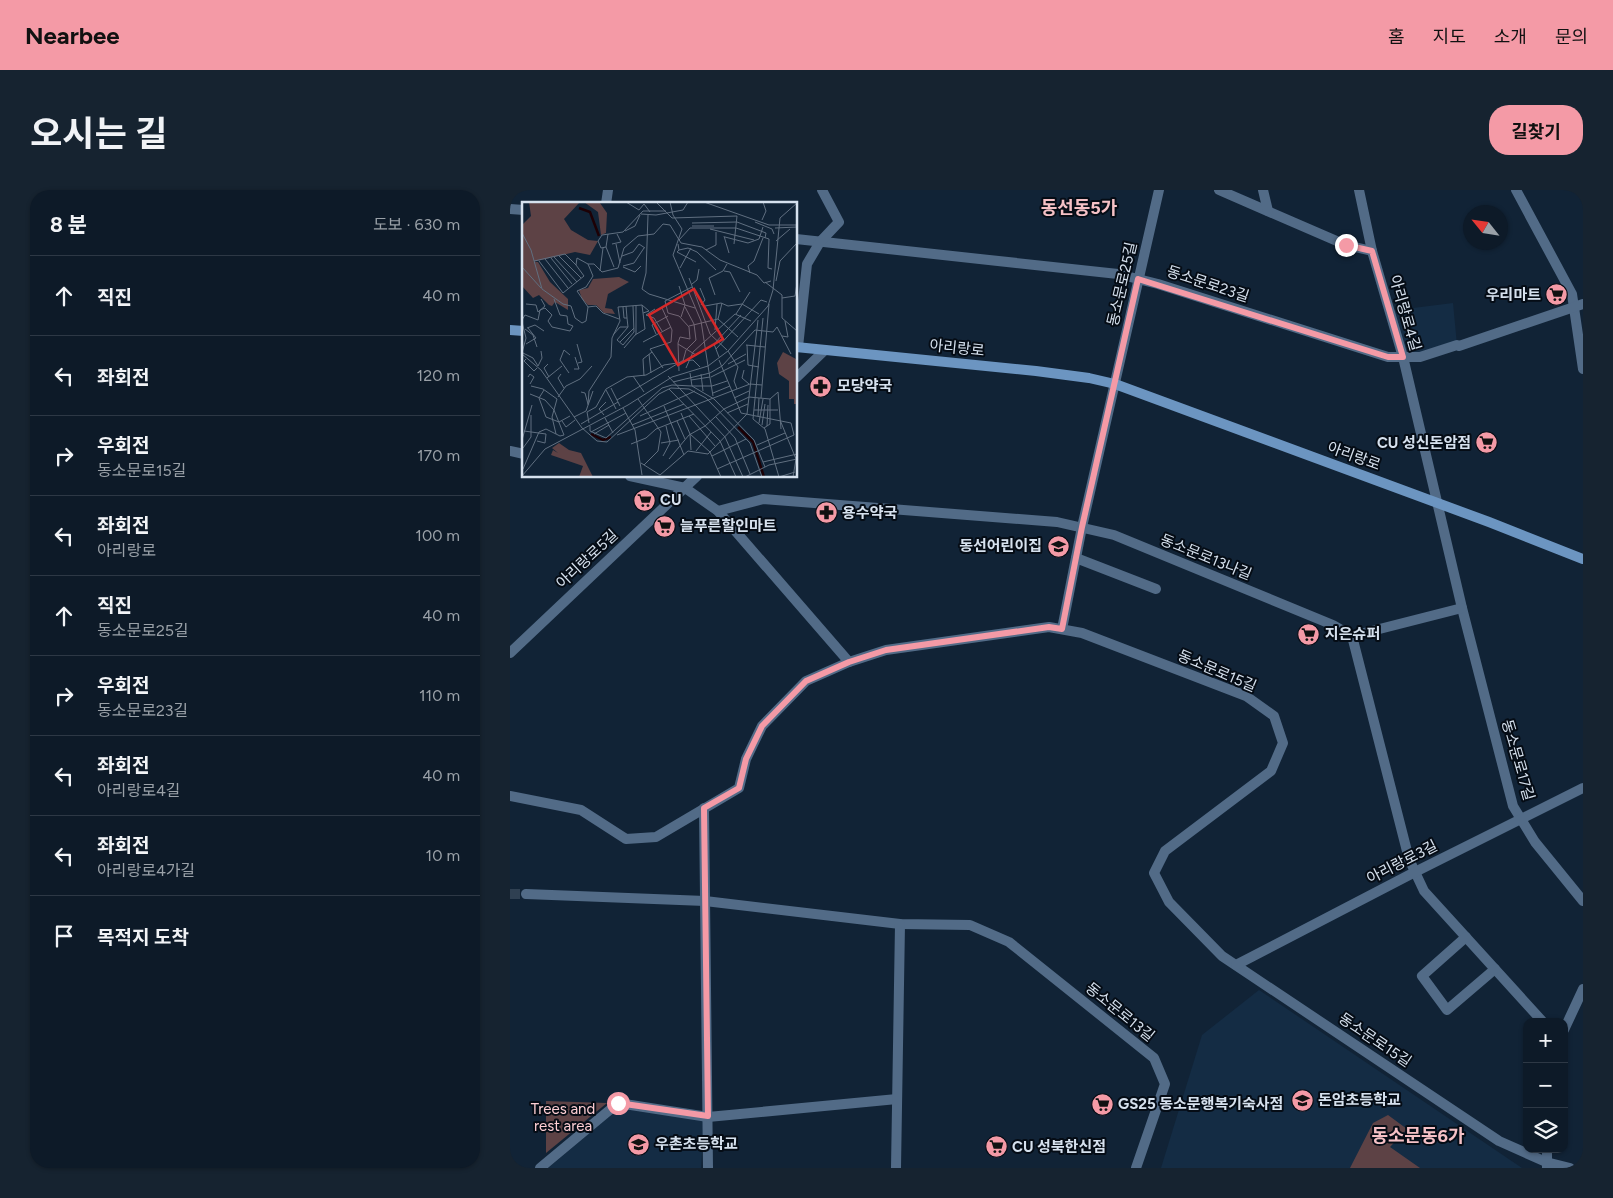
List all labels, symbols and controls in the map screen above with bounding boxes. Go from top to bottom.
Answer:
text: Nearbee [25,21,120,50]
text: 홈 [1388,26,1405,48]
text: 지도 [1433,26,1466,48]
text: 소개 [1494,26,1527,48]
text: 문의 [1555,26,1588,48]
button: 길찾기 [1489,105,1583,155]
text: 오시는 길 [30,113,167,155]
district label: 동선동5가 [1041,197,1118,219]
inset map [522,202,798,478]
north arrow [1463,205,1508,250]
text: 8 분 [50,212,87,237]
text: 도보 · 630 m [373,215,460,234]
route end [1335,234,1358,257]
street label: 동소문로25길 [1104,240,1140,328]
street label: 동소문로23길 [1165,262,1251,306]
street label: 아리랑로4길 [1386,273,1424,353]
icon: ahead [50,282,78,310]
supermarket icon: 우리마트 [1545,283,1569,307]
text: 직진 [97,286,132,309]
text: 40 m [422,286,460,305]
place label: 우리마트 [1486,286,1541,304]
street label: 아리랑로 [929,336,985,360]
icon: left [50,362,78,390]
text: 좌회전 [97,366,149,389]
text: 120 m [417,366,460,385]
pharmacy icon: 모당약국 [809,374,833,398]
place label: 모당약국 [837,377,892,395]
supermarket icon: CU 성신돈암점 [1475,431,1499,455]
text: 우회전 [97,434,149,457]
place label: CU 성신돈암점 [1377,434,1471,452]
street label: 아리랑로 [1325,438,1383,474]
icon: right [50,442,78,470]
text: 170 m [417,446,460,465]
text: 동소문로15길 [97,461,186,480]
supermarket icon: CU [632,488,656,512]
place label: CU [660,491,681,509]
pharmacy icon: 용수약국 [814,501,838,525]
place label: 용수약국 [842,504,897,522]
text: 좌회전 [97,514,149,537]
supermarket icon: 늘푸른할인마트 [652,514,676,538]
place label: 늘푸른할인마트 [680,517,777,535]
icon: left [50,522,78,550]
text: 100 m [415,526,460,545]
street label: 아리랑로5길 [552,526,622,592]
street label: 동소문로13나길 [1158,530,1254,584]
school or university icon: 동선어린이집 [1046,534,1070,558]
place label: 동선어린이집 [959,537,1042,555]
text: 아리랑로 [97,541,156,560]
text: 직진 [97,594,132,617]
icon: ahead [50,602,78,630]
text: 40 m [422,606,460,625]
text: 동소문로25길 [97,621,189,640]
supermarket icon: 지은슈퍼 [1297,622,1321,646]
place label: 지은슈퍼 [1325,625,1380,643]
street label: 동소문로15길 [1175,646,1259,696]
text: 우회전 [97,674,149,697]
icon: right [50,682,78,710]
text: 110 m [419,686,460,705]
text: 동소문로23길 [97,701,188,720]
street label: 동소문로17길 [1498,717,1538,803]
text: 좌회전 [97,754,149,777]
icon: left [50,762,78,790]
text: 40 m [422,766,460,785]
text: 아리랑로4길 [97,781,181,800]
text: 좌회전 [97,834,149,857]
street label: 아리랑로3길 [1364,836,1440,888]
icon: left [50,842,78,870]
text: 10 m [426,846,460,865]
text: 아리랑로4가길 [97,861,195,880]
icon: arrive [50,922,78,950]
text: 목적지 도착 [97,926,189,949]
street label: 동소문로13길 [1082,979,1158,1045]
street label: 동소문로15길 [1335,1009,1415,1071]
map controls [1523,1018,1568,1153]
button: + [1523,1018,1568,1063]
button: − [1523,1063,1568,1108]
school or university icon: 돈암초등학교 [1290,1088,1314,1112]
place label: 돈암초등학교 [1318,1091,1401,1109]
route start [607,1092,630,1115]
supermarket icon: GS25 동소문행복기숙사점 [1090,1092,1114,1116]
place label: GS25 동소문행복기숙사점 [1118,1095,1283,1113]
park label: Trees and rest area [531,1100,595,1135]
button: layers [1523,1108,1568,1153]
district label: 동소문동6가 [1371,1125,1465,1147]
school or university icon: 우촌초등학교 [627,1132,651,1156]
place label: 우촌초등학교 [655,1135,738,1153]
supermarket icon: CU 성북한신점 [984,1135,1008,1159]
place label: CU 성북한신점 [1012,1138,1106,1156]

